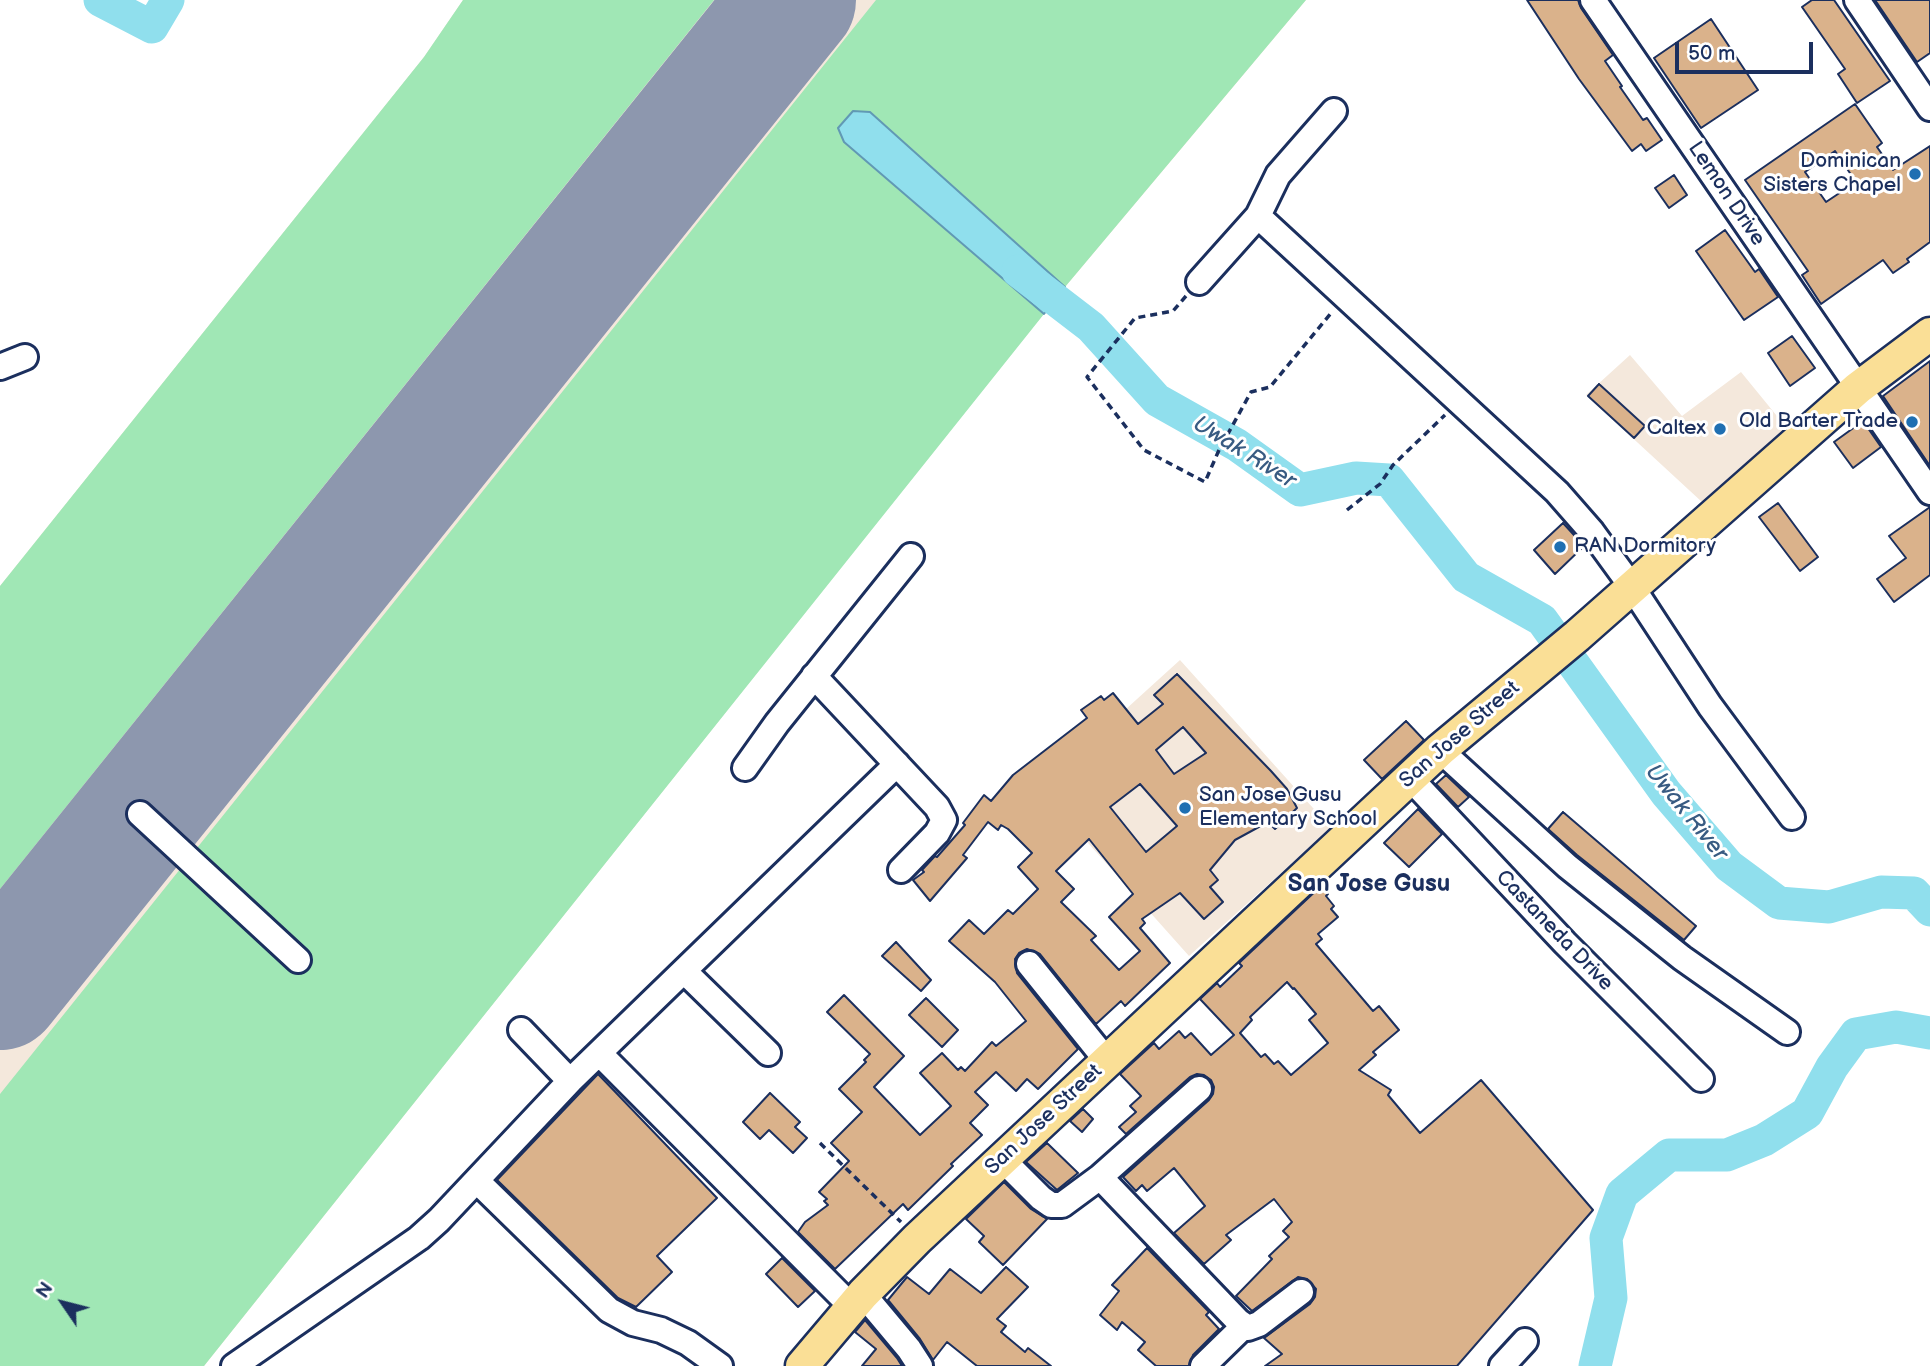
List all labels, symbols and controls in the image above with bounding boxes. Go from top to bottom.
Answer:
scale bar [1678,28,1816,72]
text: 50 m [1688,41,1735,66]
street label: Lemon Drive [1682,137,1770,251]
place label: Dominican Sisters Chapel [1763,149,1901,199]
marker: Dominican Sisters Chapel [1907,166,1923,182]
place label: Old Barter Trade [1739,409,1898,435]
water label: Uwak River [1188,411,1300,495]
marker: Old Barter Trade [1904,414,1920,430]
place label: Caltex [1647,416,1706,442]
marker: Caltex [1712,421,1728,437]
place label: RAN Dormitory [1574,534,1716,560]
marker: RAN Dormitory [1552,539,1568,555]
street label: San Jose Street [1395,676,1525,794]
water label: Uwak River [1639,759,1733,867]
place label: San Jose Gusu Elementary School [1199,783,1377,833]
marker: San Jose Gusu Elementary School [1177,800,1193,816]
street label: Castaneda Drive [1490,865,1618,997]
district label: San Jose Gusu [1288,871,1450,899]
street label: San Jose Street [980,1059,1108,1181]
north arrow [28,1268,98,1338]
text: N [32,1278,59,1303]

